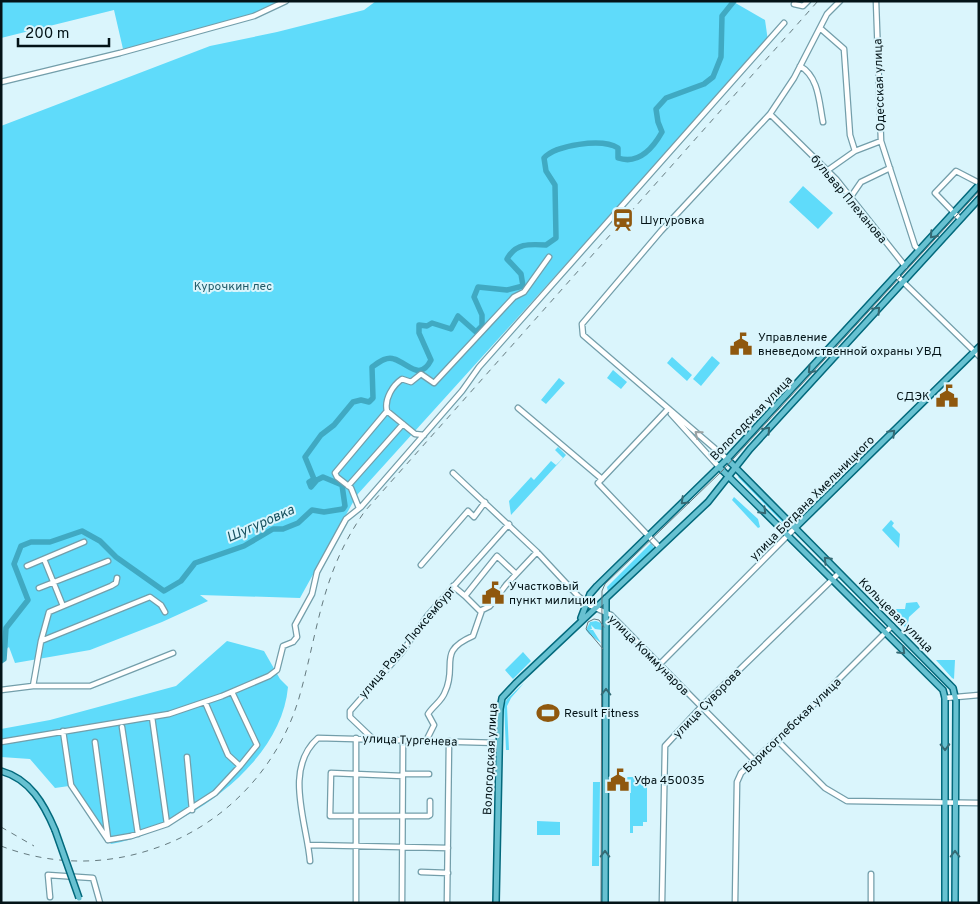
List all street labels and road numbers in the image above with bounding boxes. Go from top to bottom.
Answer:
street label: Одесская улица [870,38,890,132]
street label: бульвар Плеханова [806,152,890,247]
street label: Вологодская улица [707,373,796,465]
street label: улица Богдана Хмельницкого [747,433,879,565]
street label: Кольцевая улица [855,575,936,656]
street label: улица Розы Люксембург [356,583,460,702]
street label: улица Коммунаров [604,612,692,700]
street label: улица Суворова [670,665,745,742]
street label: Борисоглебская улица [740,675,845,777]
street label: Вологодская улица [480,703,502,815]
street label: улица Тургенева [362,731,458,751]

